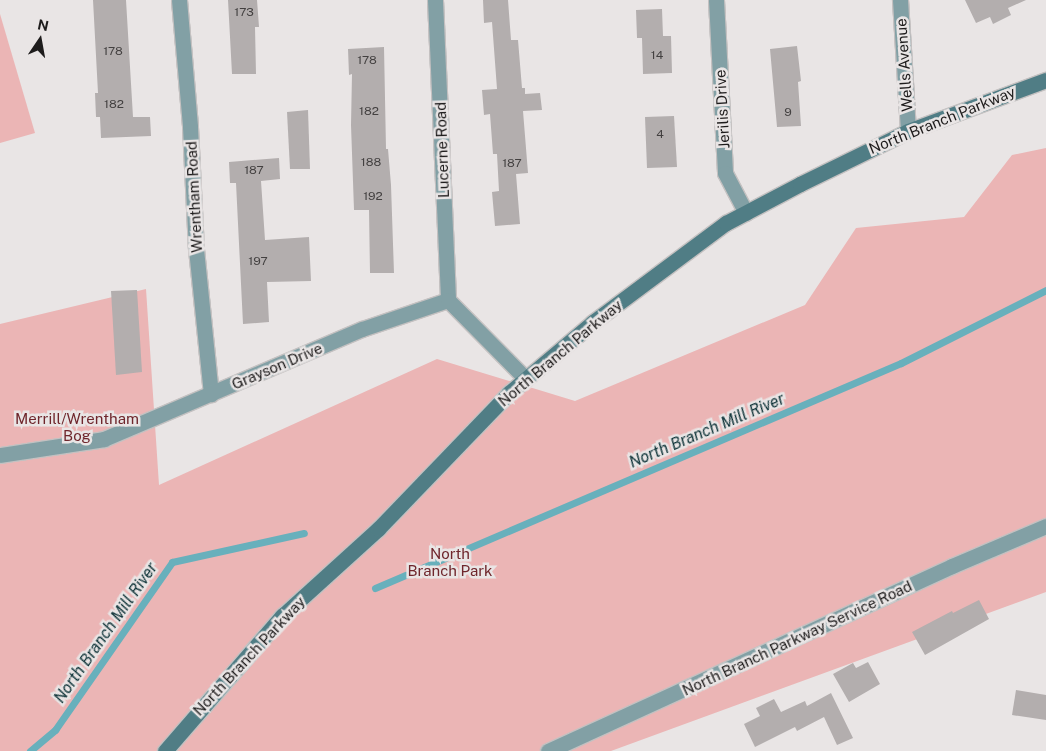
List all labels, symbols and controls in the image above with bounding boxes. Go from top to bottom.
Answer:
house number: 173 [234,6,254,20]
north arrow [15,15,65,65]
text: N [36,16,50,34]
street label: Wells Avenue [892,18,916,112]
house number: 178 [103,45,123,59]
house number: 14 [651,49,663,63]
house number: 178 [357,54,377,68]
street label: Jerilis Drive [711,69,733,149]
street label: North Branch Parkway [866,82,1018,158]
house number: 182 [104,98,124,112]
street label: Lucerne Road [431,102,453,198]
house number: 182 [359,105,379,119]
house number: 9 [784,106,792,120]
house number: 4 [656,128,664,142]
street label: Wrentham Road [182,141,206,253]
house number: 188 [361,156,381,170]
house number: 187 [502,157,522,171]
house number: 187 [244,164,264,178]
house number: 192 [363,190,383,204]
house number: 197 [248,255,268,269]
street label: North Branch Parkway [494,296,626,410]
street label: Grayson Drive [229,339,325,393]
water label: North Branch Mill River [626,390,788,472]
park label: Merrill/Wrentham Bog [15,409,139,444]
park label: North Branch Park [408,544,492,579]
water label: North Branch Mill River [50,559,162,707]
street label: North Branch Parkway Service Road [679,577,915,699]
street label: North Branch Parkway [189,593,309,719]

